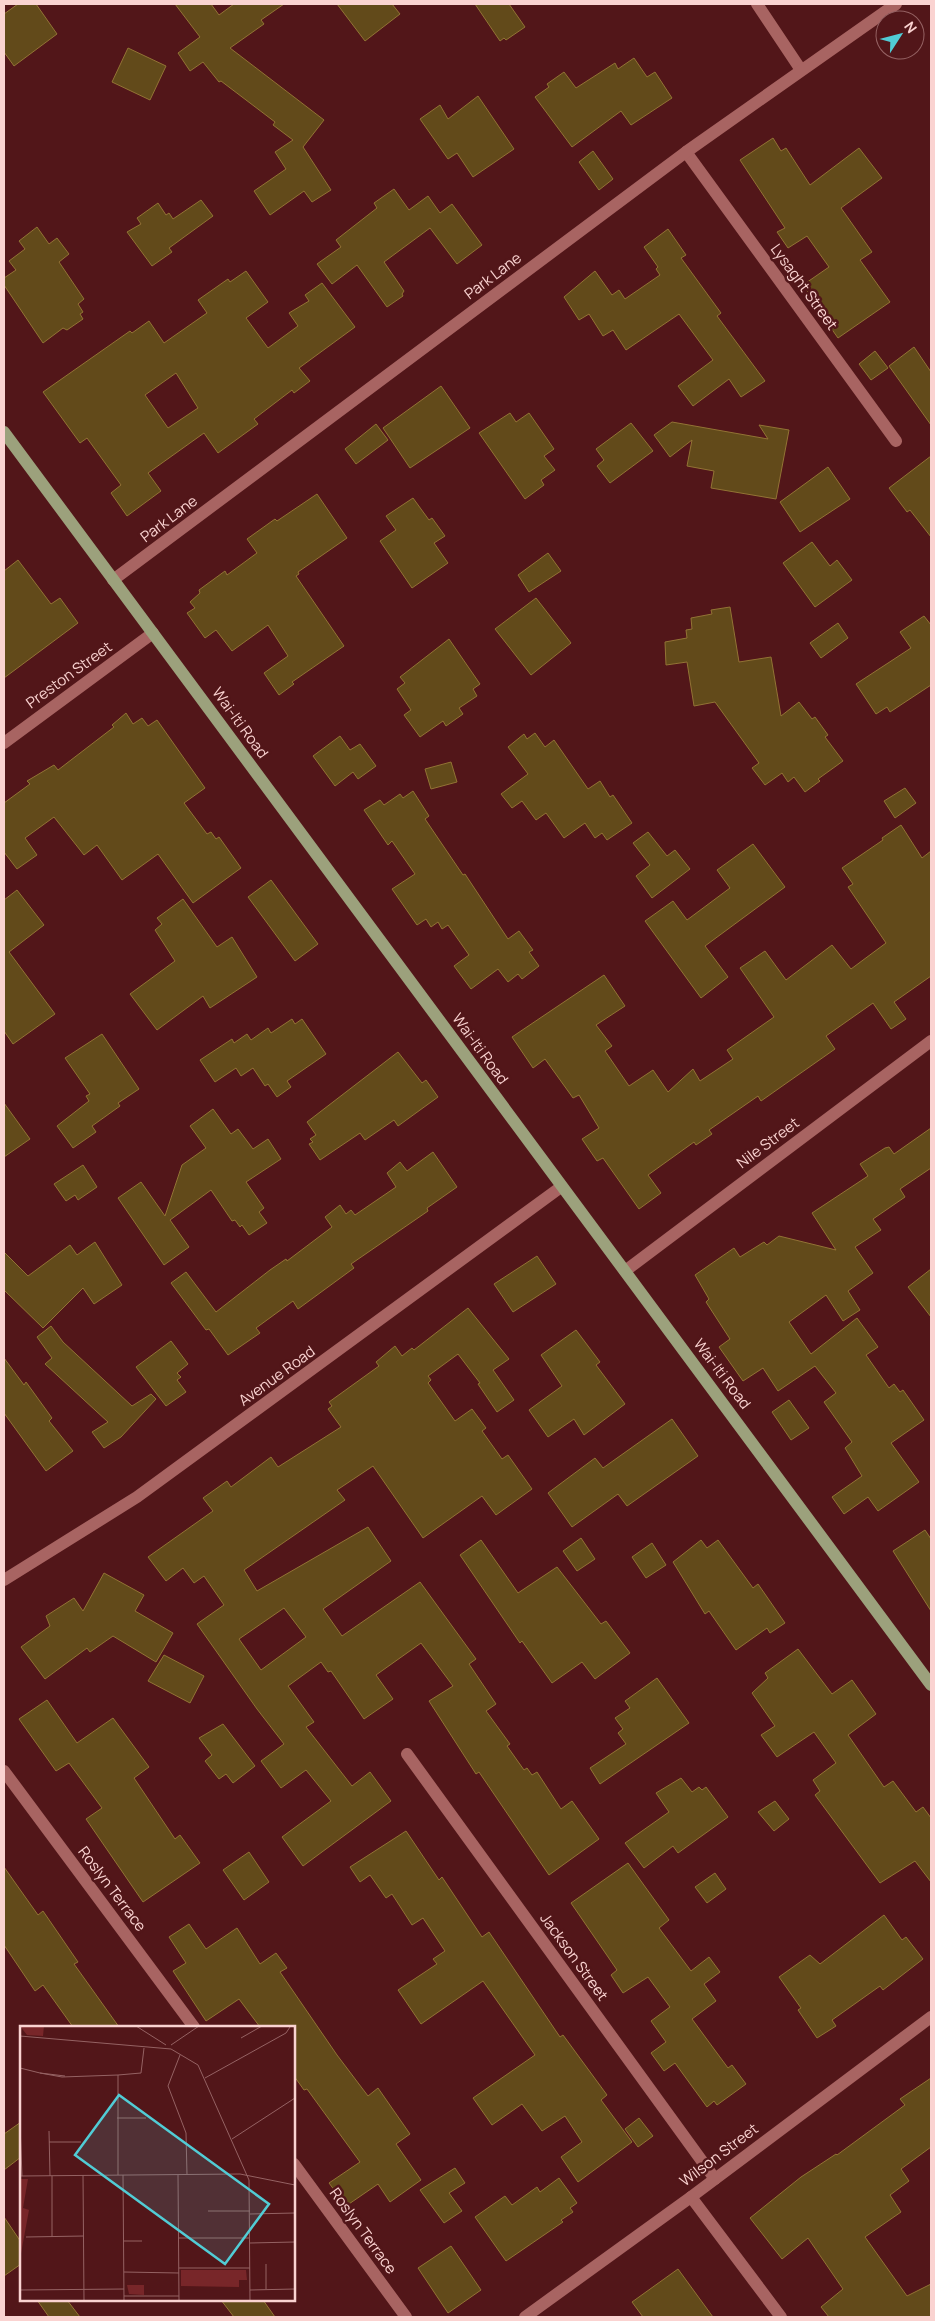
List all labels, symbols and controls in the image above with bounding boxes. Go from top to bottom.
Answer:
north arrow [875,10,925,60]
text: N [900,17,922,37]
street label: Lysaght Street [766,239,843,334]
street label: Park Lane [460,247,526,304]
street label: Park Lane [136,490,202,547]
street label: Preston Street [21,636,116,713]
street label: Wai-Iti Road [207,683,273,762]
street label: Wai-Iti Road [447,1009,513,1088]
street label: Nile Street [732,1112,803,1173]
street label: Wai-Iti Road [689,1334,756,1413]
street label: Avenue Road [234,1341,319,1411]
street label: Roslyn Terrace [73,1842,152,1936]
street label: Jackson Street [535,1909,613,2005]
inset map [20,2026,295,2301]
street label: Wilson Street [675,2118,762,2191]
street label: Roslyn Terrace [325,2183,402,2278]

